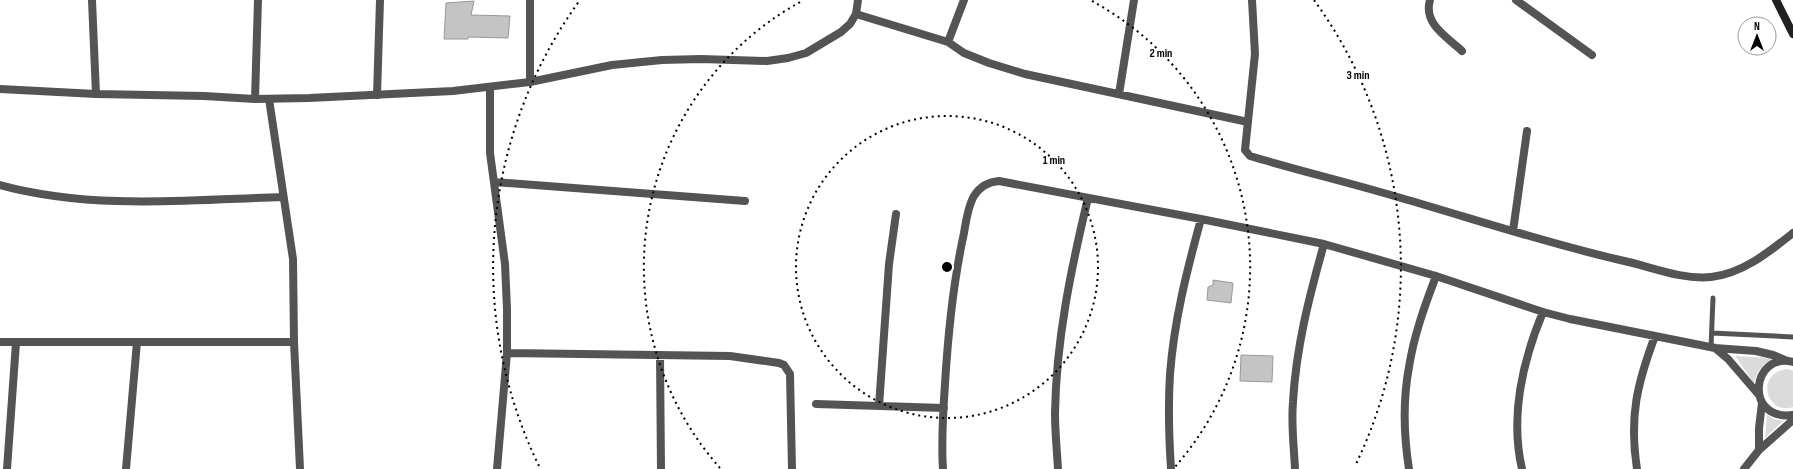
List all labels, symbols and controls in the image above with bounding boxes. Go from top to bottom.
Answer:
north arrow [1737,16,1777,56]
text: N [1754,20,1760,33]
text: 2 min [1150,46,1172,61]
text: 3 min [1347,68,1369,83]
text: 1 min [1043,153,1065,168]
centre of rings [940,260,954,274]

